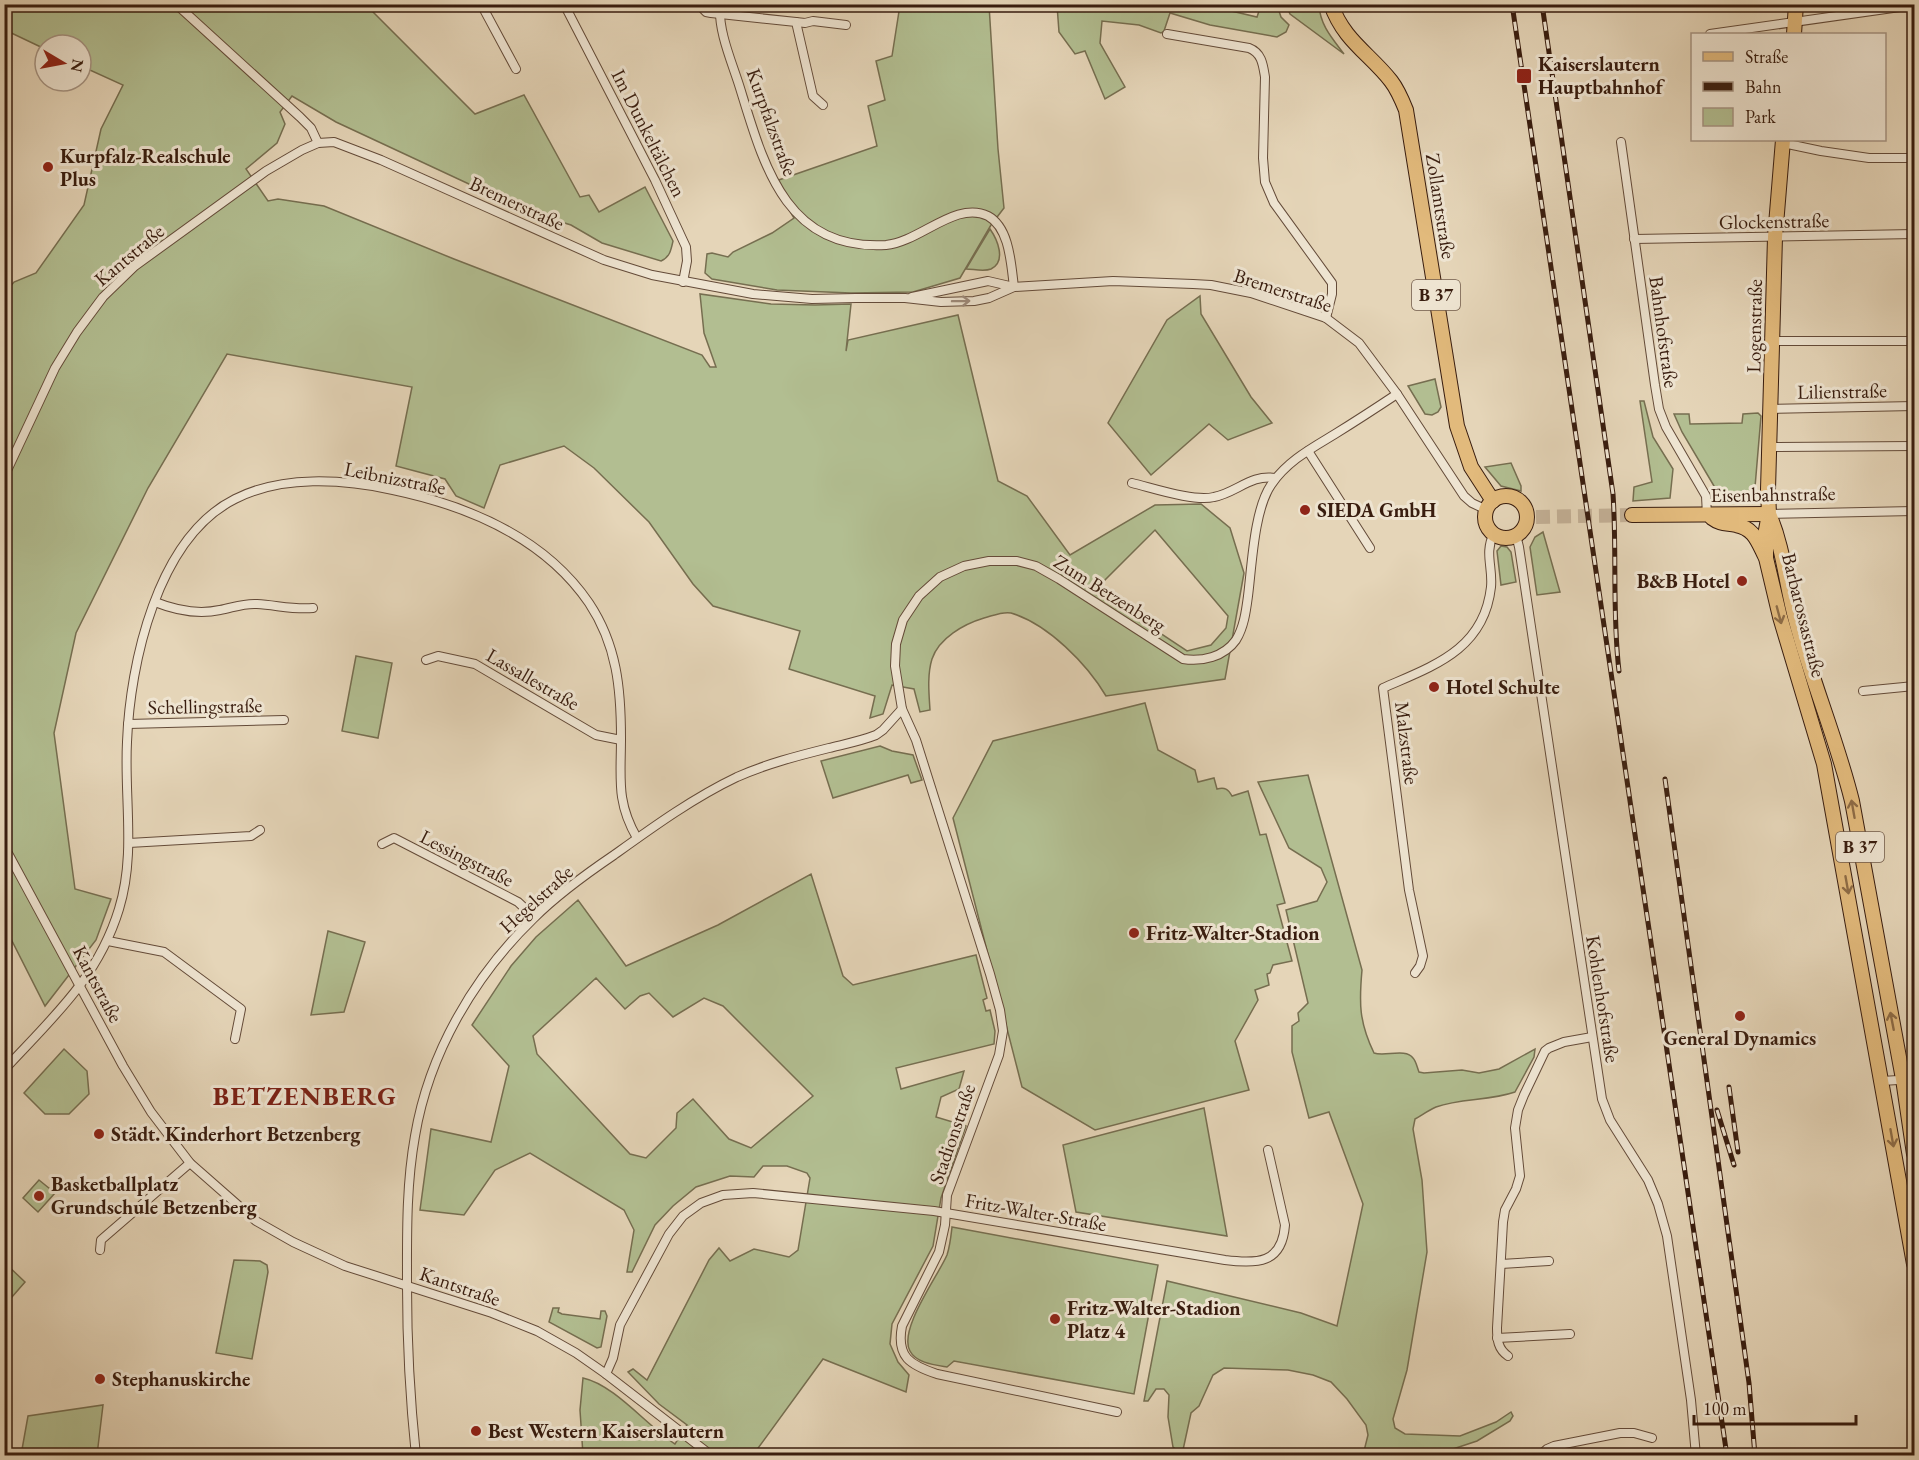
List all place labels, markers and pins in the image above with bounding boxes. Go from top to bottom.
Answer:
place label: Kaiserslautern Hauptbahnhof [1538,51,1665,100]
marker: Kaiserslautern Hauptbahnhof [1515,67,1533,85]
place label: Kurpfalz-Realschule Plus [60,143,231,192]
marker: Kurpfalz-Realschule Plus [41,160,55,174]
place label: SIEDA GmbH [1317,497,1436,523]
marker: SIEDA GmbH [1298,503,1312,517]
place label: B&B Hotel [1637,568,1730,594]
marker: B&B Hotel [1735,574,1749,588]
place label: Hotel Schulte [1446,674,1560,700]
marker: Hotel Schulte [1427,680,1441,694]
place label: Fritz-Walter-Stadion [1146,920,1320,946]
marker: Fritz-Walter-Stadion [1127,926,1141,940]
marker: General Dynamics [1733,1009,1747,1023]
place label: General Dynamics [1664,1025,1816,1051]
place label: Städt. Kinderhort Betzenberg [111,1121,362,1147]
marker: Städt. Kinderhort Betzenberg [92,1127,106,1141]
place label: Basketballplatz Grundschule Betzenberg [51,1171,258,1220]
marker: Basketballplatz Grundschule Betzenberg [32,1189,46,1203]
place label: Fritz-Walter-Stadion Platz 4 [1067,1295,1241,1344]
marker: Fritz-Walter-Stadion Platz 4 [1048,1312,1062,1326]
place label: Stephanuskirche [112,1366,250,1392]
marker: Stephanuskirche [93,1372,107,1386]
place label: Best Western Kaiserslautern [488,1418,724,1444]
marker: Best Western Kaiserslautern [469,1424,483,1438]

